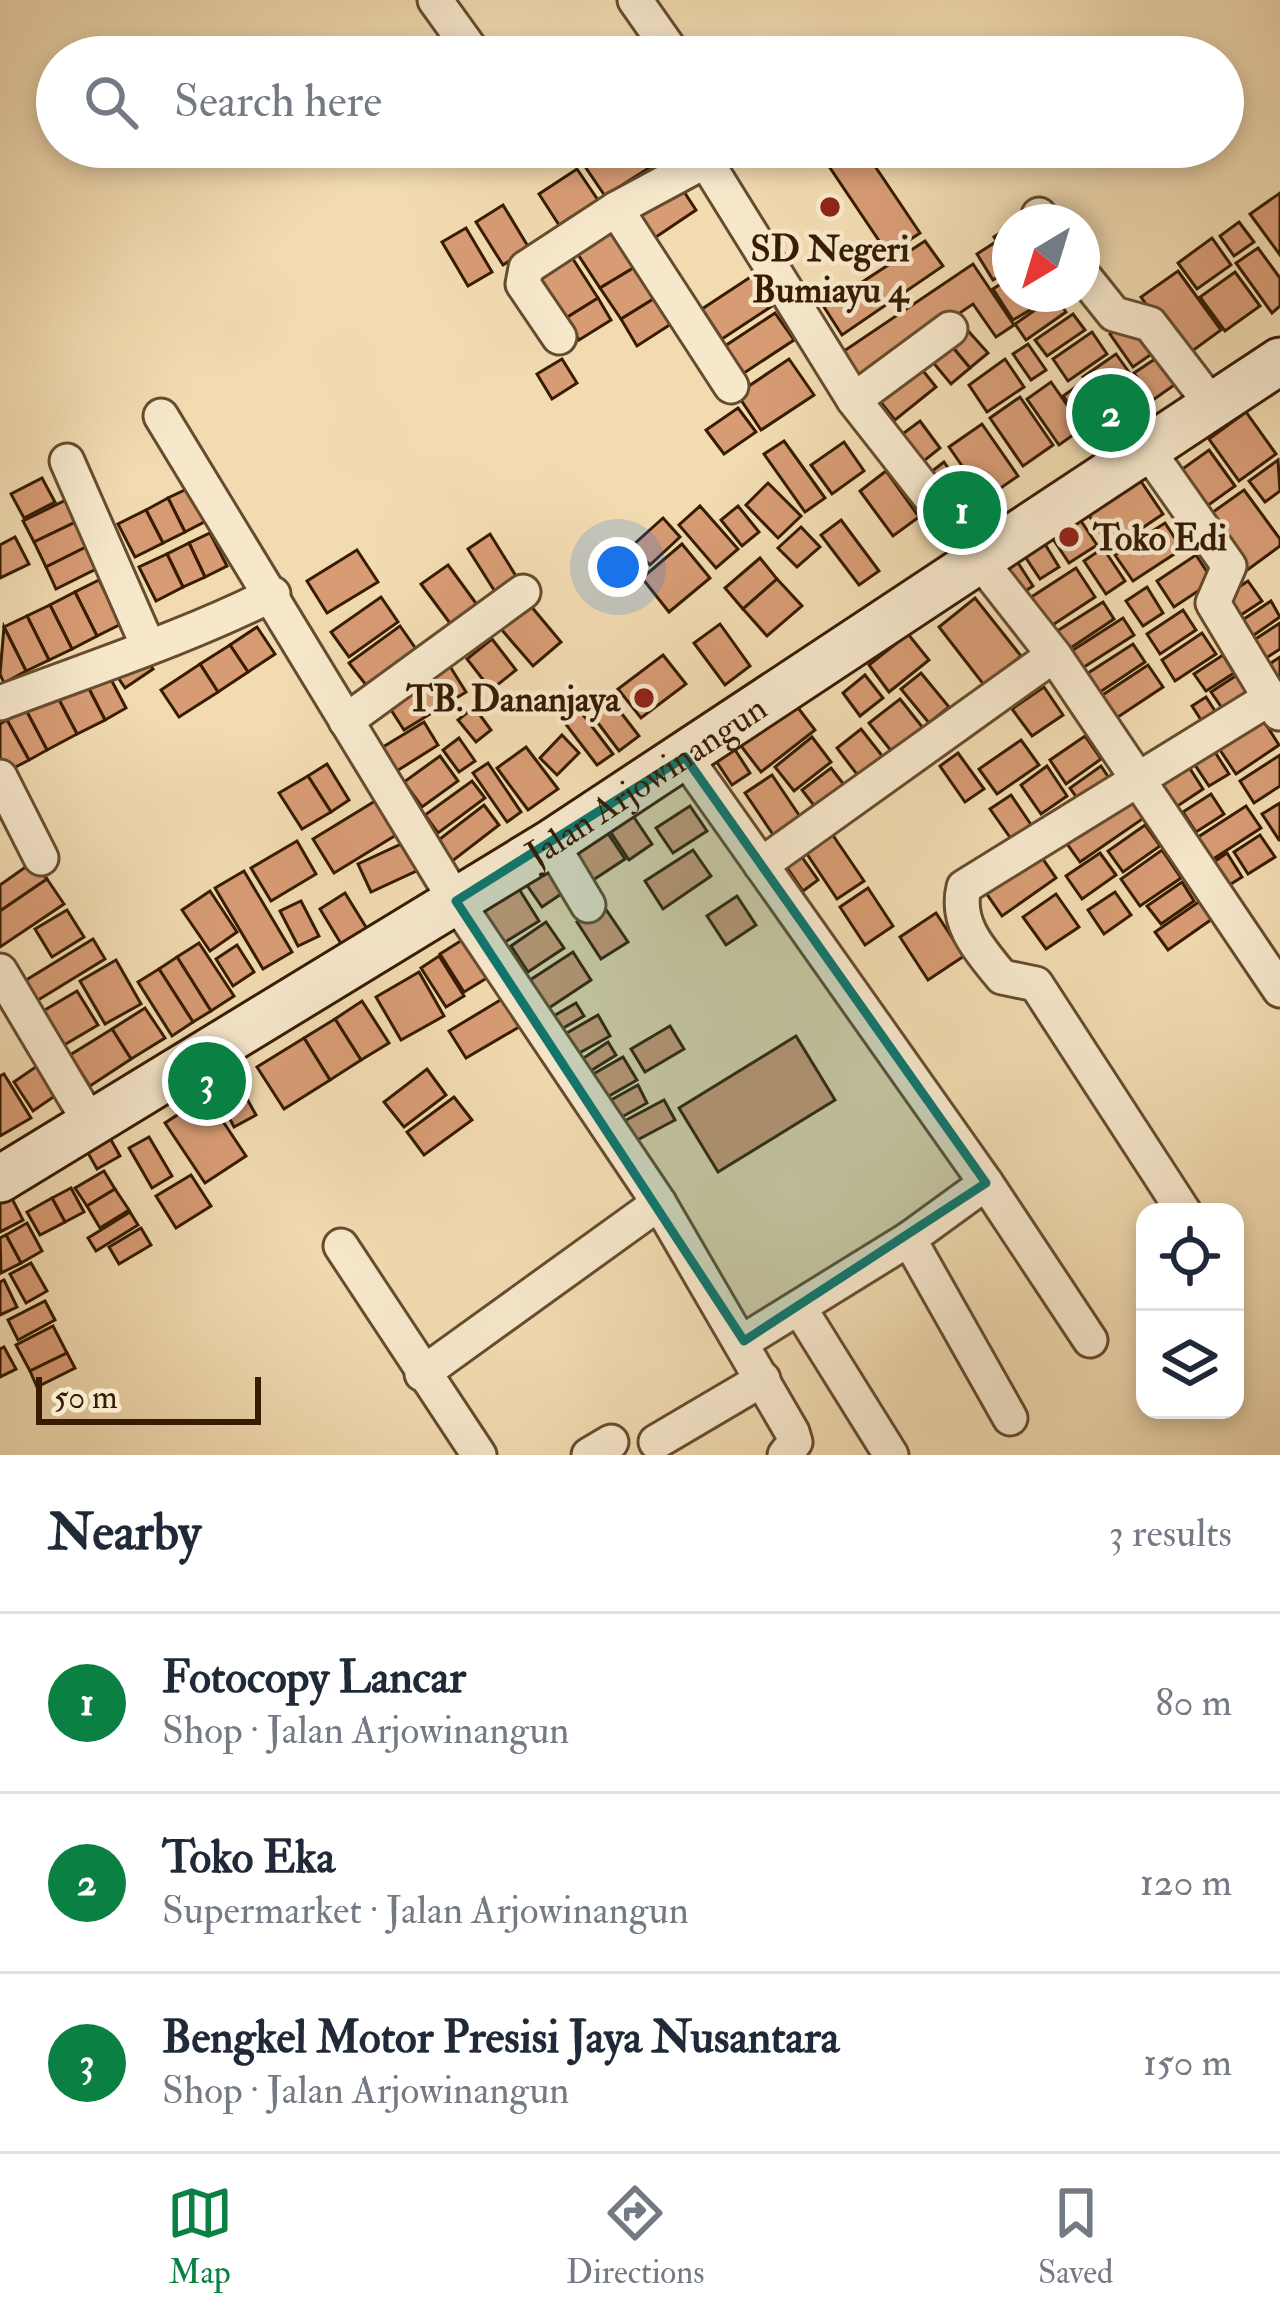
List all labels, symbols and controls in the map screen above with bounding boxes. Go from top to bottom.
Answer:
search box [36,36,1244,168]
icon: search [78,69,144,135]
text: Search here [174,74,382,130]
marker: SD Negeri Bumiayu 4 [817,194,843,220]
north arrow [992,204,1100,312]
place label: SD Negeri Bumiayu 4 [750,227,910,314]
pin: 2 [1072,368,1150,458]
pin: 1 [923,465,1001,555]
place label: Toko Edi [1092,516,1227,561]
marker: Toko Edi [1056,524,1082,550]
your location [588,537,648,597]
place label: TB. Dananjaya [405,677,621,723]
marker: TB. Dananjaya [631,685,657,711]
street label: Jalan Arjowinangun [517,686,776,878]
pin: 3 [168,1036,246,1126]
map controls [1136,1203,1244,1419]
button: locate [1136,1203,1244,1311]
button: layers [1136,1311,1244,1419]
scale bar [36,1371,261,1424]
text: 50 m [54,1377,118,1418]
text: Nearby [48,1501,201,1565]
text: 3 results [1109,1509,1232,1558]
text: Fotocopy Lancar [162,1650,466,1706]
text: 1 [80,1678,94,1727]
text: 80 m [1155,1678,1232,1727]
text: Shop · Jalan Arjowinangun [162,1706,569,1755]
text: Toko Eka [162,1830,335,1886]
text: 2 [77,1858,97,1907]
text: 120 m [1140,1858,1232,1907]
text: Supermarket · Jalan Arjowinangun [162,1886,689,1935]
text: Bengkel Motor Presisi Jaya Nusantara [162,2010,839,2066]
text: 3 [80,2038,94,2087]
text: 150 m [1143,2038,1232,2087]
text: Shop · Jalan Arjowinangun [162,2066,569,2115]
tab: Map [167,2180,233,2293]
tab: Directions [566,2180,705,2293]
tab: Saved [1038,2180,1113,2293]

